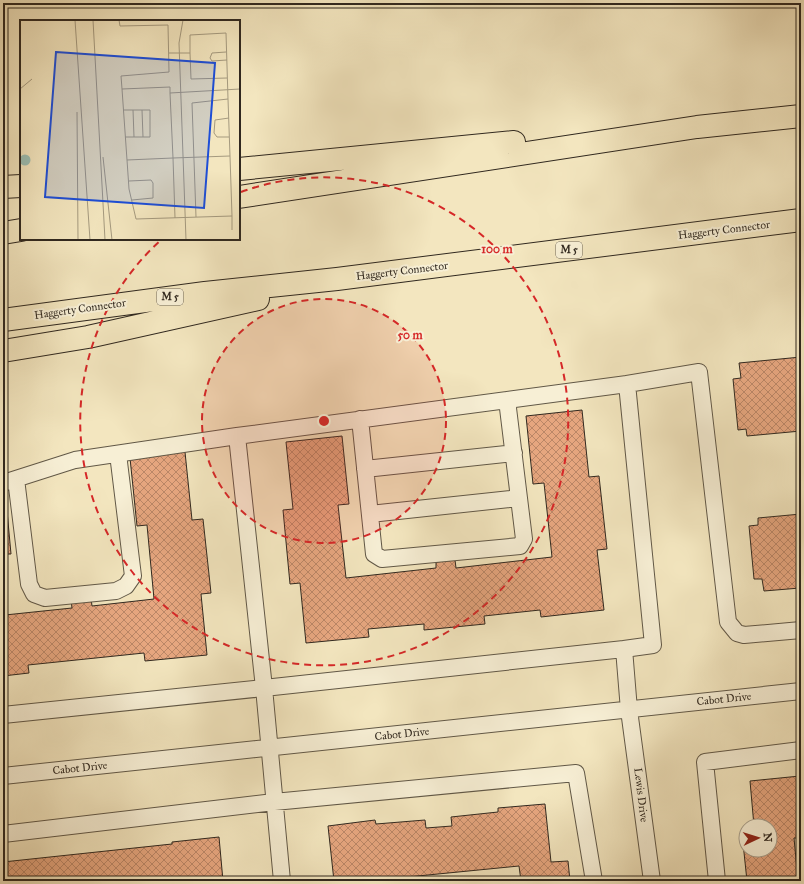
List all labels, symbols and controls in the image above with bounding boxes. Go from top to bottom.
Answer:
inset map [20,20,240,240]
street label: Haggerty Connector [677,218,772,242]
text: 100 m [481,242,514,256]
road number: M 5 [556,242,582,258]
street label: Haggerty Connector [355,259,450,283]
road number: M 5 [157,289,183,305]
street label: Haggerty Connector [33,296,128,322]
text: 50 m [397,328,424,342]
centre of rings [317,414,331,428]
street label: Cabot Drive [696,690,752,708]
street label: Cabot Drive [374,725,430,743]
street label: Cabot Drive [52,759,108,777]
street label: Lewis Drive [631,767,651,823]
north arrow [738,818,778,858]
text: N [761,832,774,843]

